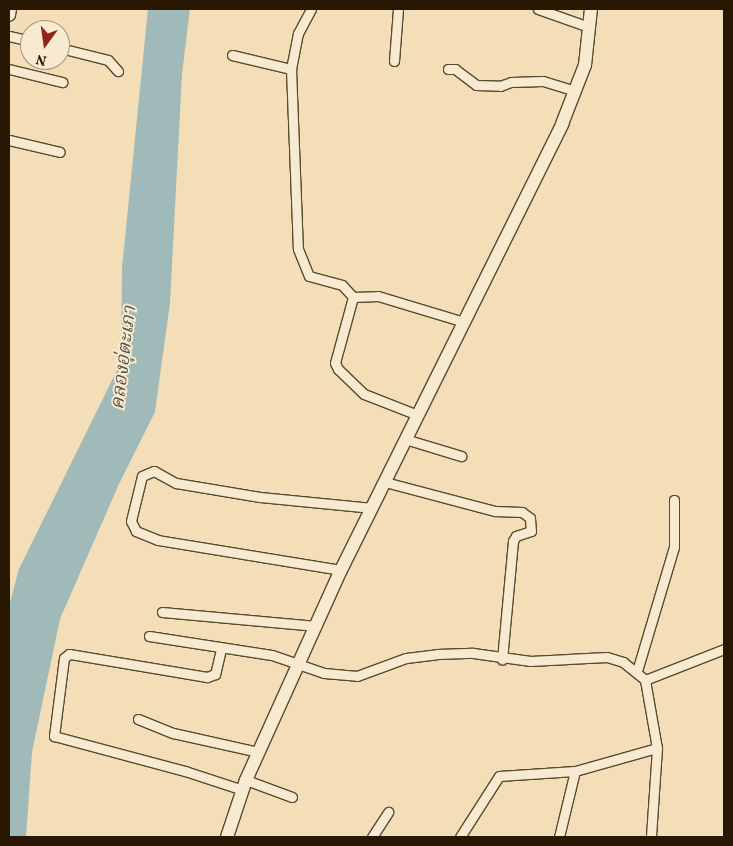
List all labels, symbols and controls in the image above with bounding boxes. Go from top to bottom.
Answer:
north arrow [20,20,70,70]
text: N [34,49,49,70]
water label: คลองอุ่ตะเภา [107,305,143,411]

